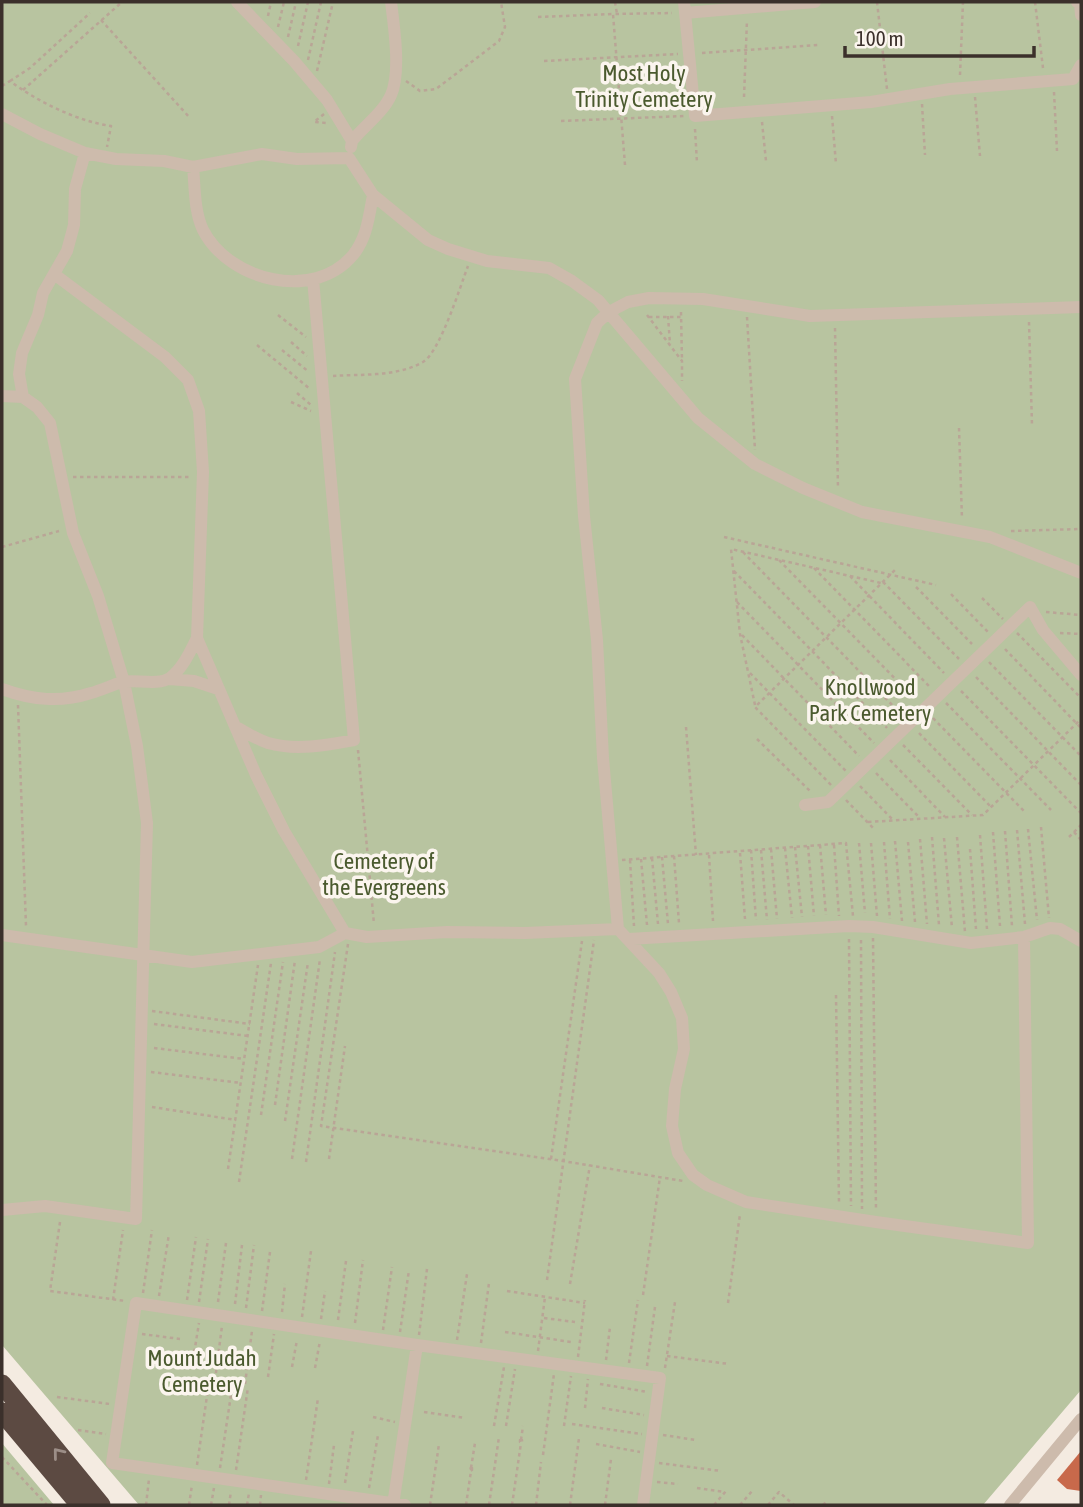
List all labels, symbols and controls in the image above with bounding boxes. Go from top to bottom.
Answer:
scale bar [845,14,1034,58]
text: 100 m [856,26,904,50]
park label: Most Holy Trinity Cemetery [575,60,713,112]
park label: Knollwood Park Cemetery [809,674,931,726]
park label: Cemetery of the Evergreens [322,848,446,900]
park label: Mount Judah Cemetery [147,1345,257,1397]
one-way arrow [54,1448,66,1461]

